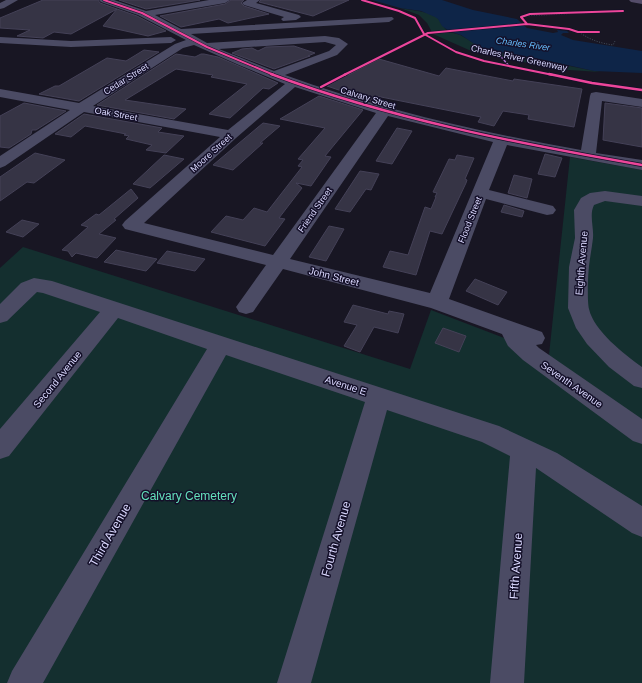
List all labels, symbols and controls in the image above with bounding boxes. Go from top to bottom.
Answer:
water label: Charles River [495,35,552,53]
street label: Charles River Greenway [470,43,568,73]
street label: Cedar Street [102,61,151,97]
street label: Calvary Street [339,85,397,111]
street label: Oak Street [94,105,139,123]
street label: Moore Street [188,132,234,174]
street label: Friend Street [296,185,334,234]
street label: Flood Street [456,195,484,245]
street label: Eighth Avenue [573,230,590,296]
street label: John Street [308,265,360,288]
street label: Second Avenue [31,348,84,410]
street label: Seventh Avenue [539,359,605,410]
street label: Avenue E [324,374,368,397]
park label: Calvary Cemetery [141,489,237,503]
street label: Fourth Avenue [319,499,354,578]
street label: Third Avenue [86,501,134,569]
street label: Fifth Avenue [507,532,525,600]

